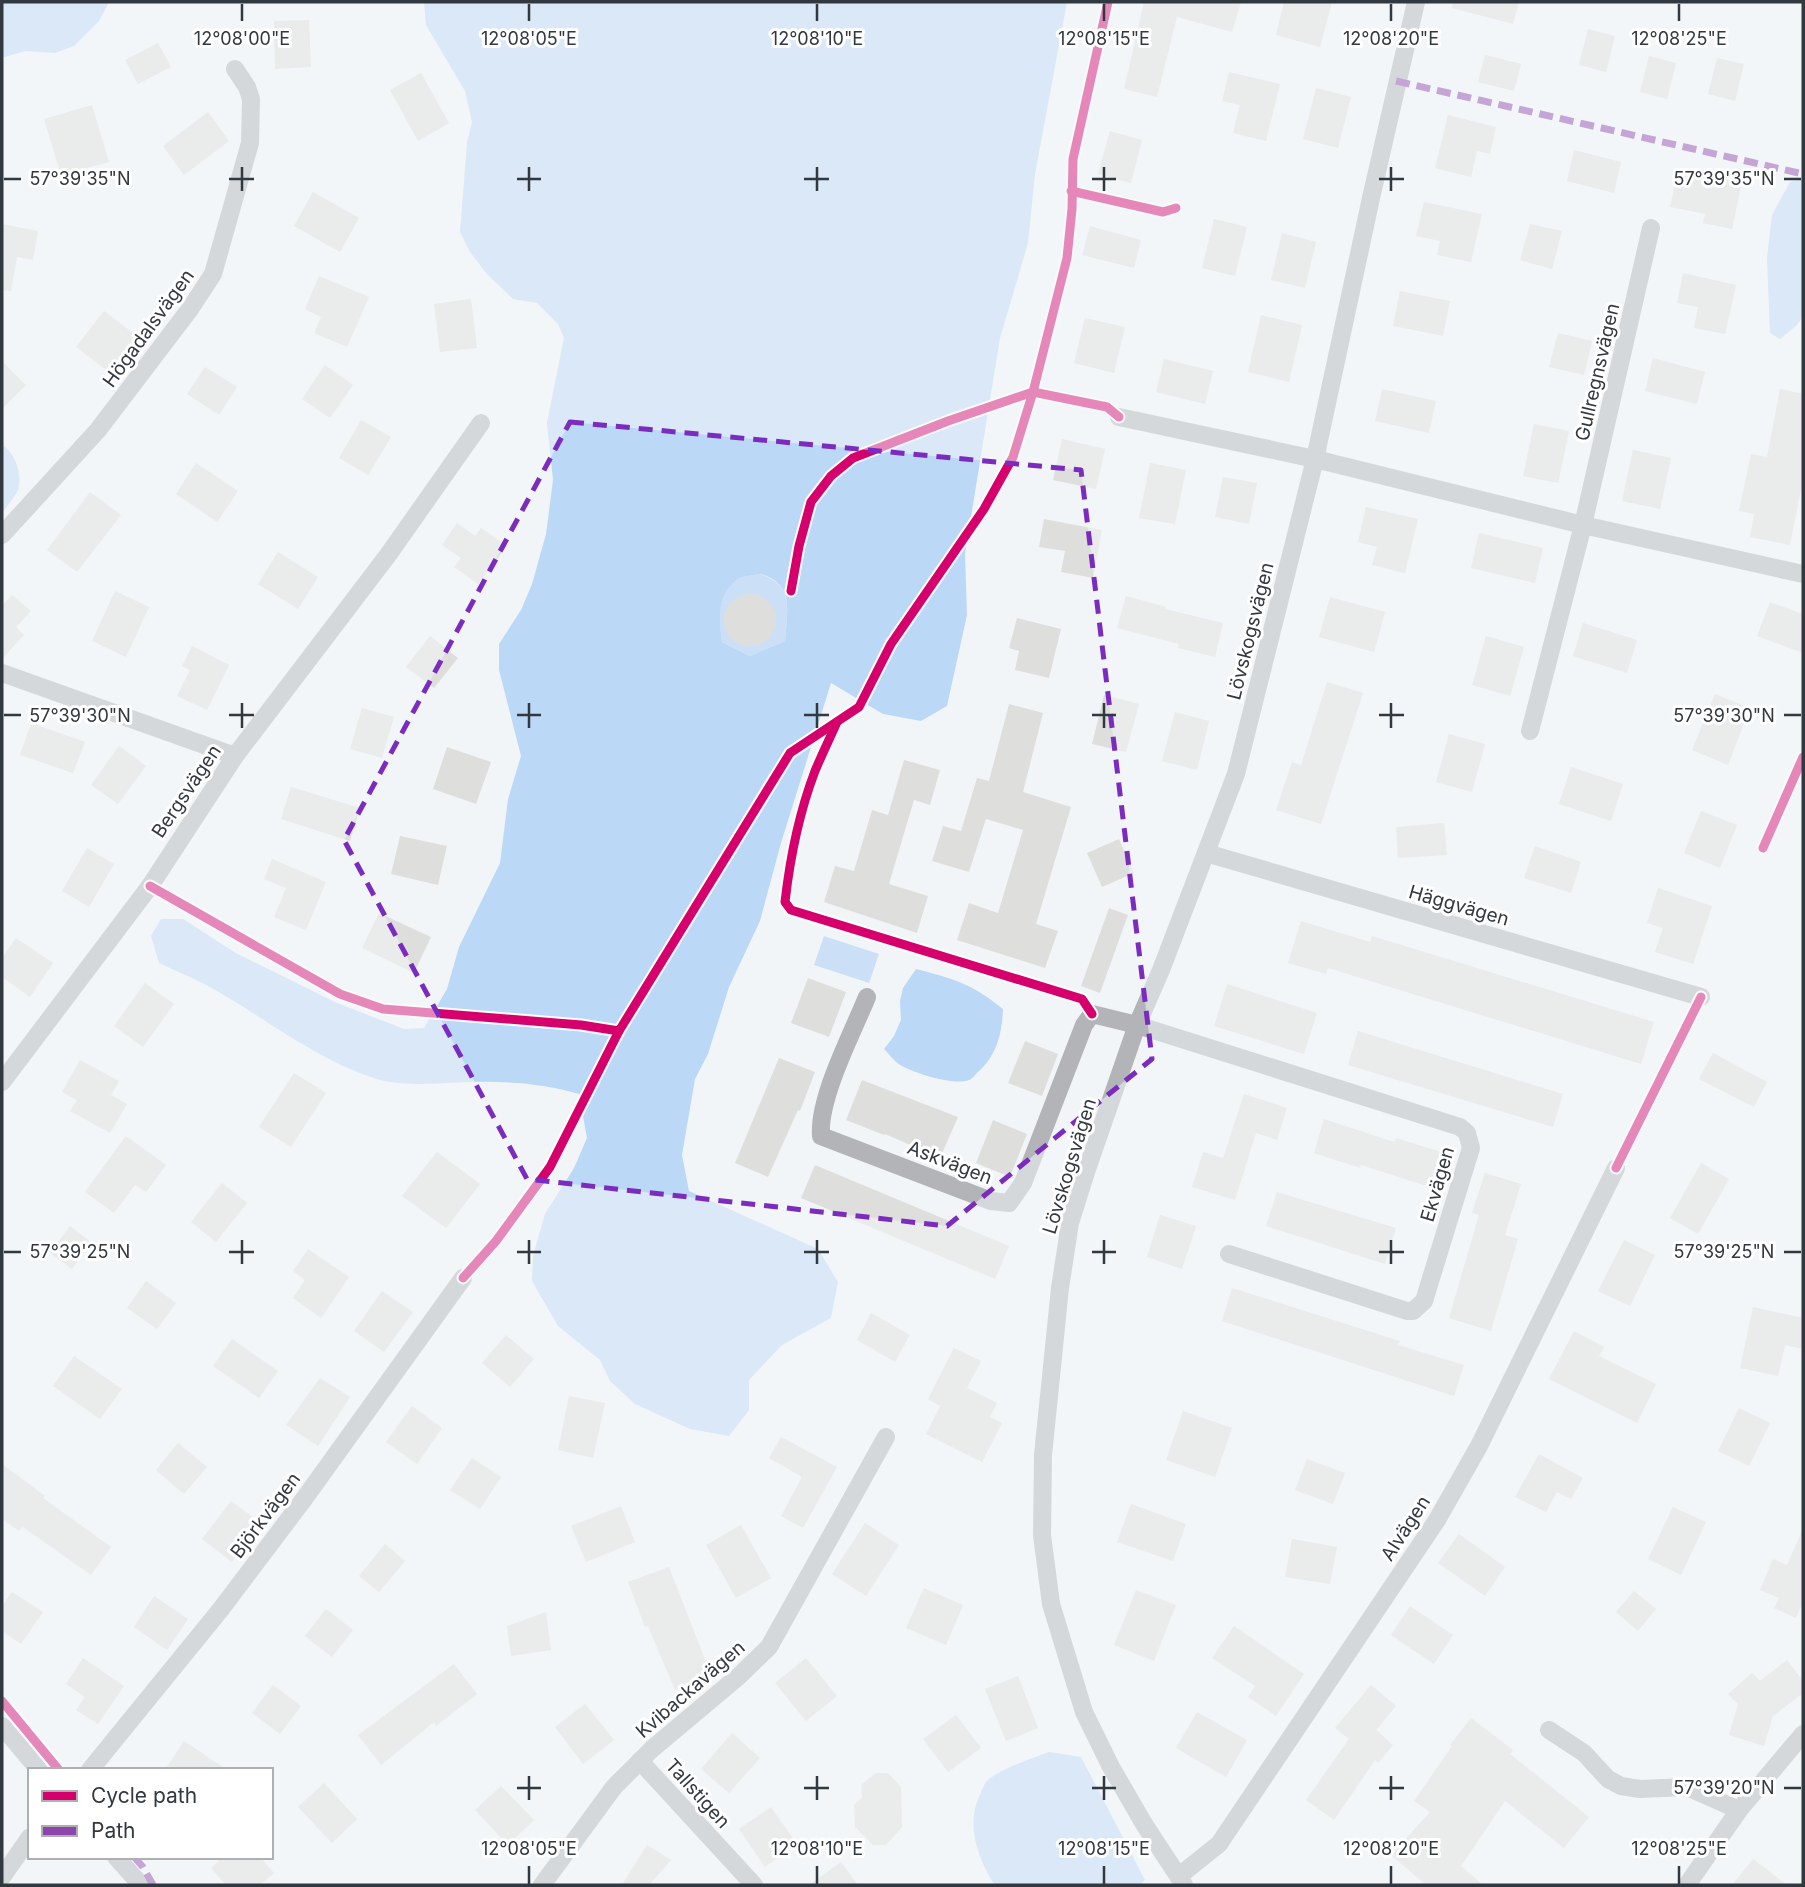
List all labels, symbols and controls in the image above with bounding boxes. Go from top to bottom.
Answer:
text: 12°08'00"E [194,28,290,49]
text: 12°08'05"E [481,28,577,49]
text: 12°08'10"E [771,28,863,49]
text: 12°08'15"E [1058,28,1150,49]
text: 12°08'20"E [1343,28,1439,49]
text: 12°08'25"E [1631,28,1727,49]
text: 57°39'35"N [29,168,131,189]
text: 57°39'35"N [1673,168,1775,189]
street label: Högadalsvägen [98,265,199,392]
street label: Gullregnsvägen [1570,301,1625,443]
street label: Lövskogsvägen [1222,560,1279,702]
text: 57°39'30"N [29,705,131,726]
text: 57°39'30"N [1673,705,1775,726]
street label: Bergsvägen [147,740,226,842]
street label: Häggvägen [1406,880,1512,931]
street label: Lövskogsvägen [1038,1095,1101,1237]
street label: Askvägen [904,1136,995,1189]
street label: Ekvägen [1416,1144,1459,1224]
text: 57°39'25"N [30,1241,130,1262]
text: 57°39'25"N [1674,1241,1774,1262]
street label: Björkvägen [226,1468,305,1563]
street label: Alvägen [1376,1491,1435,1565]
street label: Kvibackavägen [631,1636,749,1743]
street label: Tallstigen [660,1754,735,1833]
legend [28,1768,273,1859]
text: 57°39'20"N [1673,1777,1775,1798]
text: Cycle path [91,1783,197,1808]
text: Path [91,1818,136,1843]
text: 12°08'05"E [481,1838,577,1859]
text: 12°08'10"E [771,1838,863,1859]
text: 12°08'15"E [1058,1838,1150,1859]
text: 12°08'20"E [1343,1838,1439,1859]
text: 12°08'25"E [1631,1838,1727,1859]

